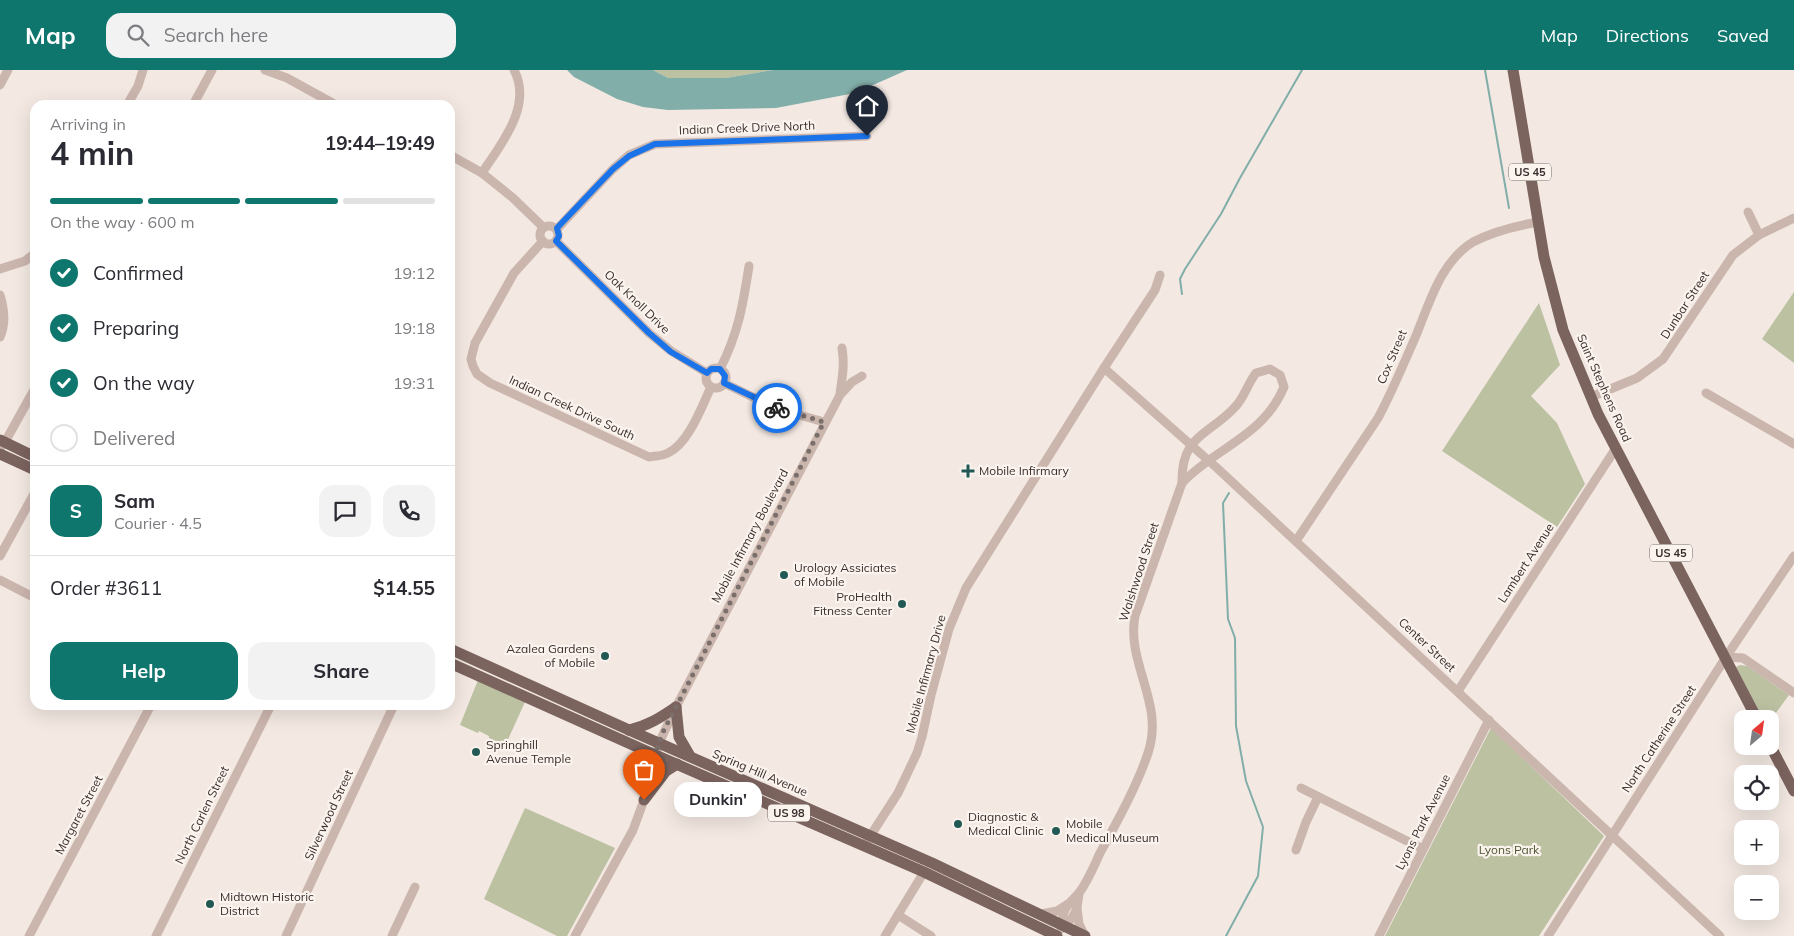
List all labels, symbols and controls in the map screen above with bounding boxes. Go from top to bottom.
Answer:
search box [106,13,456,58]
text: Map [25,20,76,50]
icon: search [124,21,152,49]
text: Search here [164,23,268,47]
text: Map [1541,24,1578,47]
text: Directions [1606,24,1689,47]
text: Saved [1717,24,1769,47]
pin [846,85,888,136]
icon: home [853,92,881,120]
text: Arriving in [50,114,126,134]
street label: Indian Creek Drive North [679,118,815,137]
text: 19:44–19:49 [325,131,435,155]
text: 4 min [50,133,134,173]
road number: US 45 [1509,164,1551,180]
text: On the way · 600 m [50,212,195,232]
icon: check [50,259,78,287]
text: Confirmed [93,261,184,285]
text: 19:12 [393,263,435,283]
street label: Oak Knoll Drive [602,267,673,337]
street label: Dunbar Street [1657,268,1712,342]
icon: check [50,314,78,342]
text: Preparing [93,316,179,340]
text: 19:18 [393,318,435,338]
street label: Cox Street [1373,328,1410,386]
street label: Saint Stephens Road [1574,332,1635,444]
icon: check [50,369,78,397]
text: On the way [93,371,195,395]
street label: Indian Creek Drive South [507,372,637,443]
text: 19:31 [393,373,435,393]
courier [752,383,802,433]
icon: bike [763,394,791,422]
text: Delivered [93,426,175,450]
place label: Mobile Infirmary [979,463,1070,478]
marker: Mobile Infirmary [961,464,975,478]
street label: Mobile Infirmary Boulevard [708,466,791,605]
button: chat [319,485,371,537]
button: phone [383,485,435,537]
text: Sam [114,489,155,513]
text: S [70,499,82,523]
text: Courier · 4.5 [114,513,202,533]
street label: Walshwood Street [1115,520,1162,623]
street label: Lambert Avenue [1494,520,1557,605]
road number: US 45 [1650,544,1692,562]
place label: Urology Assiciates of Mobile [794,560,897,589]
marker: Urology Assiciates of Mobile [778,569,790,581]
text: Order #3611 [50,576,162,600]
text: $14.55 [373,576,435,600]
place label: ProHealth Fitness Center [813,589,893,618]
marker: ProHealth Fitness Center [896,598,908,610]
street label: Mobile Infirmary Drive [902,613,949,735]
street label: Center Street [1396,614,1459,675]
place label: Azalea Gardens of Mobile [506,641,595,670]
button: Help [50,642,238,700]
button: Share [248,642,435,700]
marker: Azalea Gardens of Mobile [599,650,611,662]
street label: North Catherine Street [1618,682,1699,795]
north arrow [1734,710,1779,755]
map controls [1734,710,1779,920]
place label: Springhill Avenue Temple [486,737,571,766]
marker: Springhill Avenue Temple [470,746,482,758]
street label: Spring Hill Avenue [710,746,810,799]
pin [623,749,665,800]
icon: bag [630,756,658,784]
street label: North Carlen Street [171,763,232,866]
button: locate [1734,765,1779,810]
street label: Silverwood Street [301,767,356,862]
street label: Lyons Park Avenue [1392,771,1453,872]
street label: Margaret Street [51,773,106,857]
callout: Dunkin' [674,782,762,818]
text: Dunkin' [689,789,747,809]
road number: US 98 [768,804,810,821]
place label: Diagnostic & Medical Clinic [968,809,1044,838]
place label: Mobile Medical Museum [1066,816,1159,845]
marker: Diagnostic & Medical Clinic [952,818,964,830]
button: + [1734,820,1779,865]
marker: Mobile Medical Museum [1050,825,1062,837]
park label: Lyons Park [1479,842,1540,857]
button: − [1734,875,1779,920]
place label: Midtown Historic District [220,889,314,918]
marker: Midtown Historic District [204,898,216,910]

